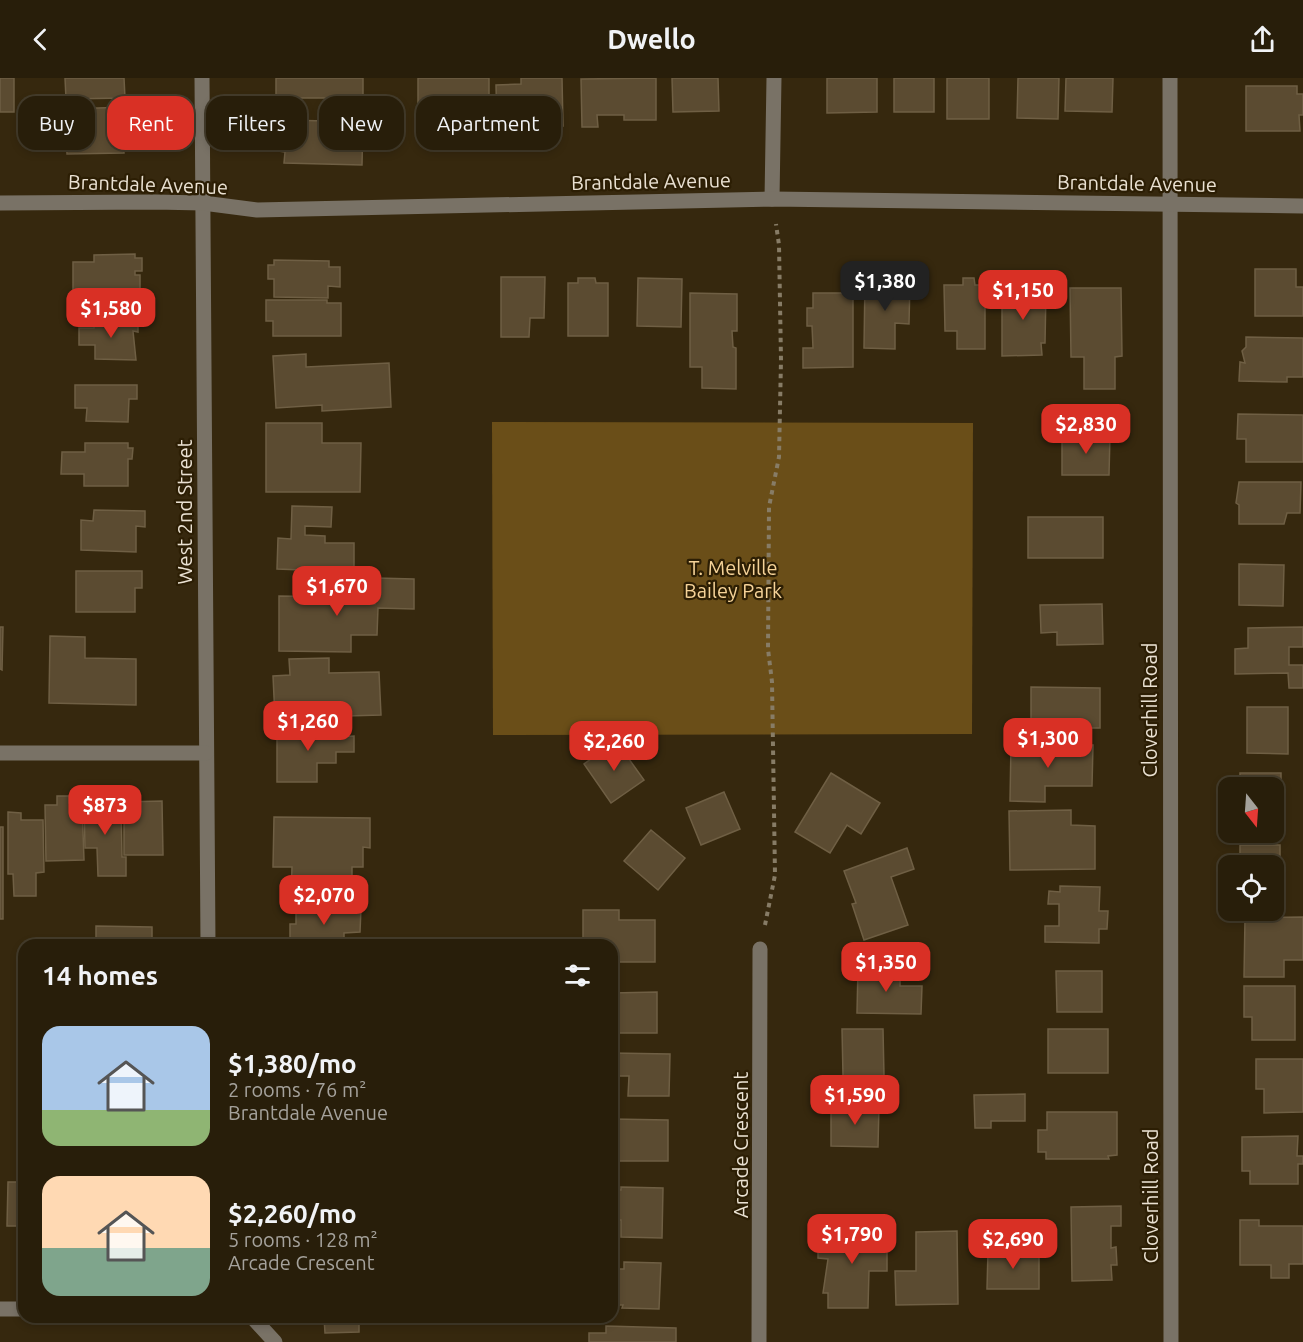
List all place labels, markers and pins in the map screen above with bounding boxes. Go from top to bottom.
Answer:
pin: $1,380 [836,261,934,312]
pin: $1,150 [974,270,1072,321]
pin: $1,580 [62,288,160,339]
pin: $2,830 [1037,404,1135,455]
pin: $1,670 [288,566,386,617]
pin: $1,260 [259,701,357,752]
pin: $1,300 [999,718,1097,769]
pin: $2,260 [565,721,663,772]
pin: $873 [69,785,141,836]
pin: $2,070 [275,875,373,926]
pin: $1,350 [837,942,935,993]
pin: $1,590 [806,1075,904,1126]
pin: $1,790 [803,1214,901,1265]
pin: $2,690 [964,1219,1062,1270]

